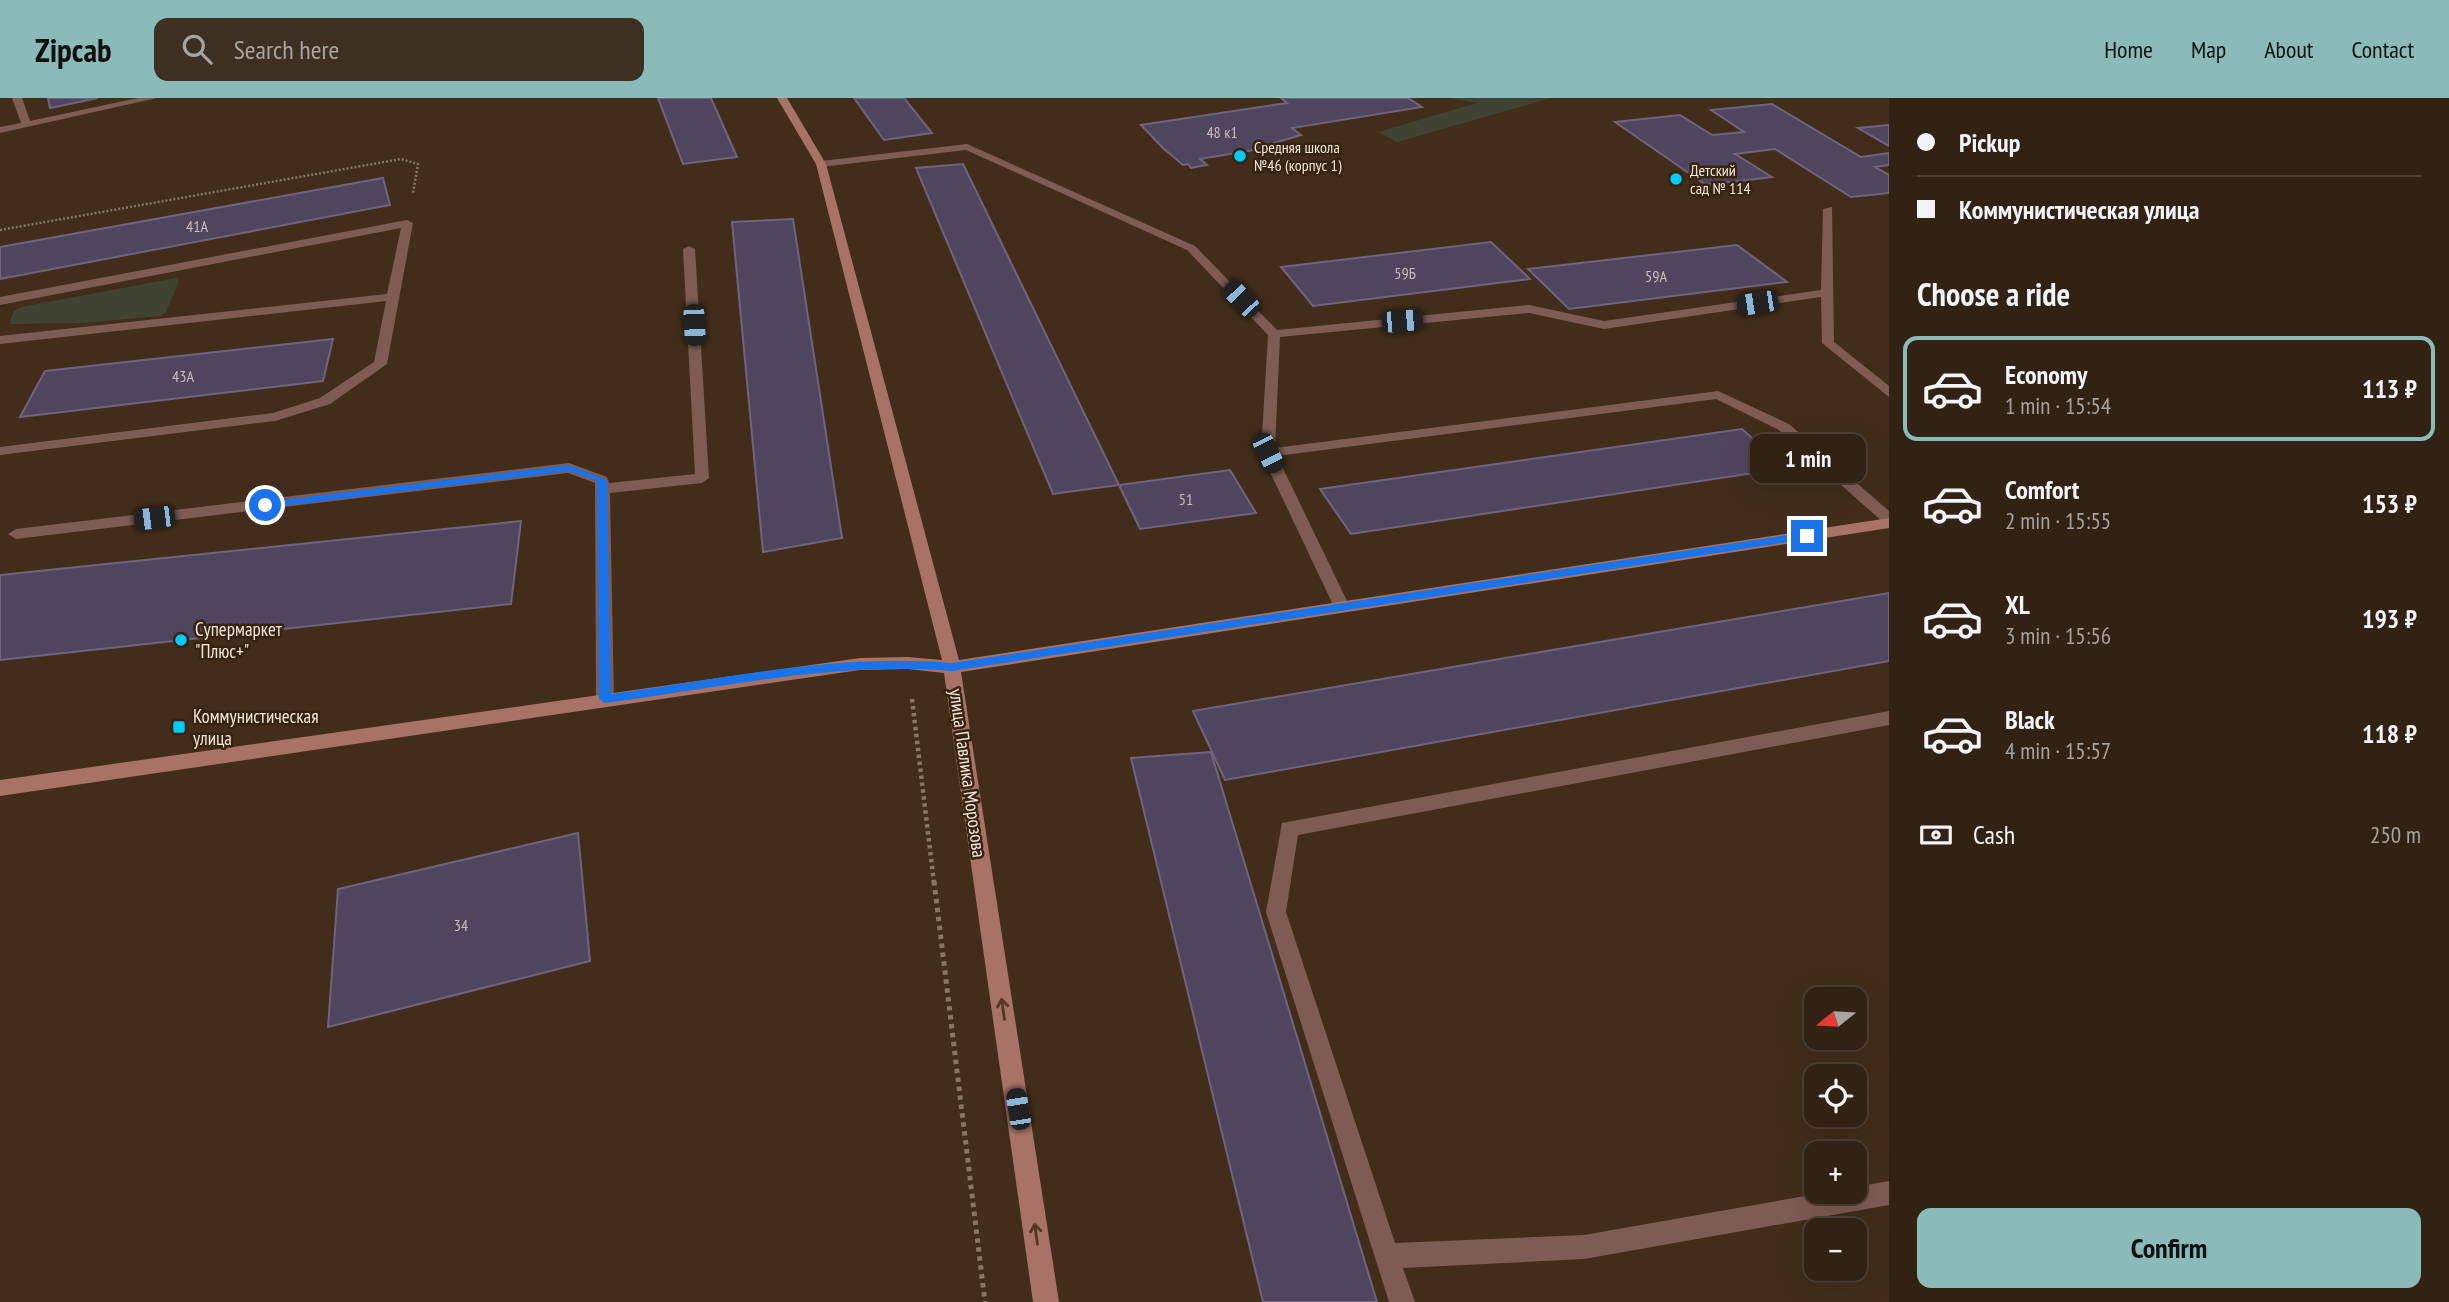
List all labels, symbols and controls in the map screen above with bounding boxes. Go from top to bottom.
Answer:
search box [154,18,644,81]
text: Zipcab [35,28,112,71]
icon: search [178,30,216,68]
text: Search here [234,33,339,66]
text: Home [2104,34,2153,65]
text: Map [2191,34,2226,65]
text: About [2264,34,2313,65]
text: Contact [2351,34,2414,65]
house number: 48 к1 [1206,122,1238,142]
text: Pickup [1959,126,2020,159]
place label: Средняя школа №46 (корпус 1) [1254,137,1342,175]
marker: Средняя школа №46 (корпус 1) [1232,148,1248,164]
place label: Детский сад № 114 [1690,160,1751,198]
marker: Детский сад № 114 [1668,171,1684,187]
text: Коммунистическая улица [1959,193,2200,226]
house number: 41А [186,216,208,236]
house number: 59Б [1394,263,1416,283]
house number: 59А [1645,266,1667,286]
text: Choose a ride [1917,273,2070,315]
car [1219,277,1264,321]
car [1735,289,1780,317]
car [683,303,706,347]
car [1381,309,1424,333]
icon: car [1921,357,1984,420]
text: Economy [2005,358,2087,391]
house number: 43А [172,366,194,386]
text: 113 ₽ [2362,372,2417,405]
text: 1 min · 15:54 [2005,391,2111,420]
car [1250,430,1287,476]
callout: 1 min [1749,434,1865,484]
text: 1 min [1785,444,1831,473]
icon: car [1921,472,1984,535]
text: Comfort [2005,473,2079,506]
text: 153 ₽ [2362,487,2417,520]
route start [249,489,281,521]
house number: 51 [1179,489,1193,509]
car [132,505,177,531]
text: 2 min · 15:55 [2005,506,2111,535]
route end [1791,520,1823,552]
icon: car [1921,587,1984,650]
text: XL [2005,588,2030,621]
text: 193 ₽ [2362,602,2417,635]
place label: Супермаркет "Плюс+" [195,617,283,663]
text: 3 min · 15:56 [2005,621,2111,650]
marker: Супермаркет "Плюс+" [173,632,189,648]
street label: улица Павлика Морозова [944,687,992,859]
icon: car [1921,702,1984,765]
text: Black [2005,703,2055,736]
place label: Коммунистическая улица [193,704,319,750]
text: 118 ₽ [2362,717,2417,750]
marker: Коммунистическая улица [171,719,187,735]
text: 4 min · 15:57 [2005,736,2111,765]
icon: cash [1917,816,1955,854]
text: Cash [1973,818,2015,851]
text: 250 m [2370,820,2421,849]
house number: 34 [454,915,468,935]
north arrow [1804,987,1867,1050]
map controls [1804,987,1867,1281]
one-way arrow [996,999,1009,1021]
button: locate [1804,1064,1867,1127]
car [1005,1087,1032,1131]
button: + [1804,1141,1867,1204]
button: Confirm [1917,1208,2421,1288]
button: − [1804,1218,1867,1281]
one-way arrow [1030,1224,1043,1246]

